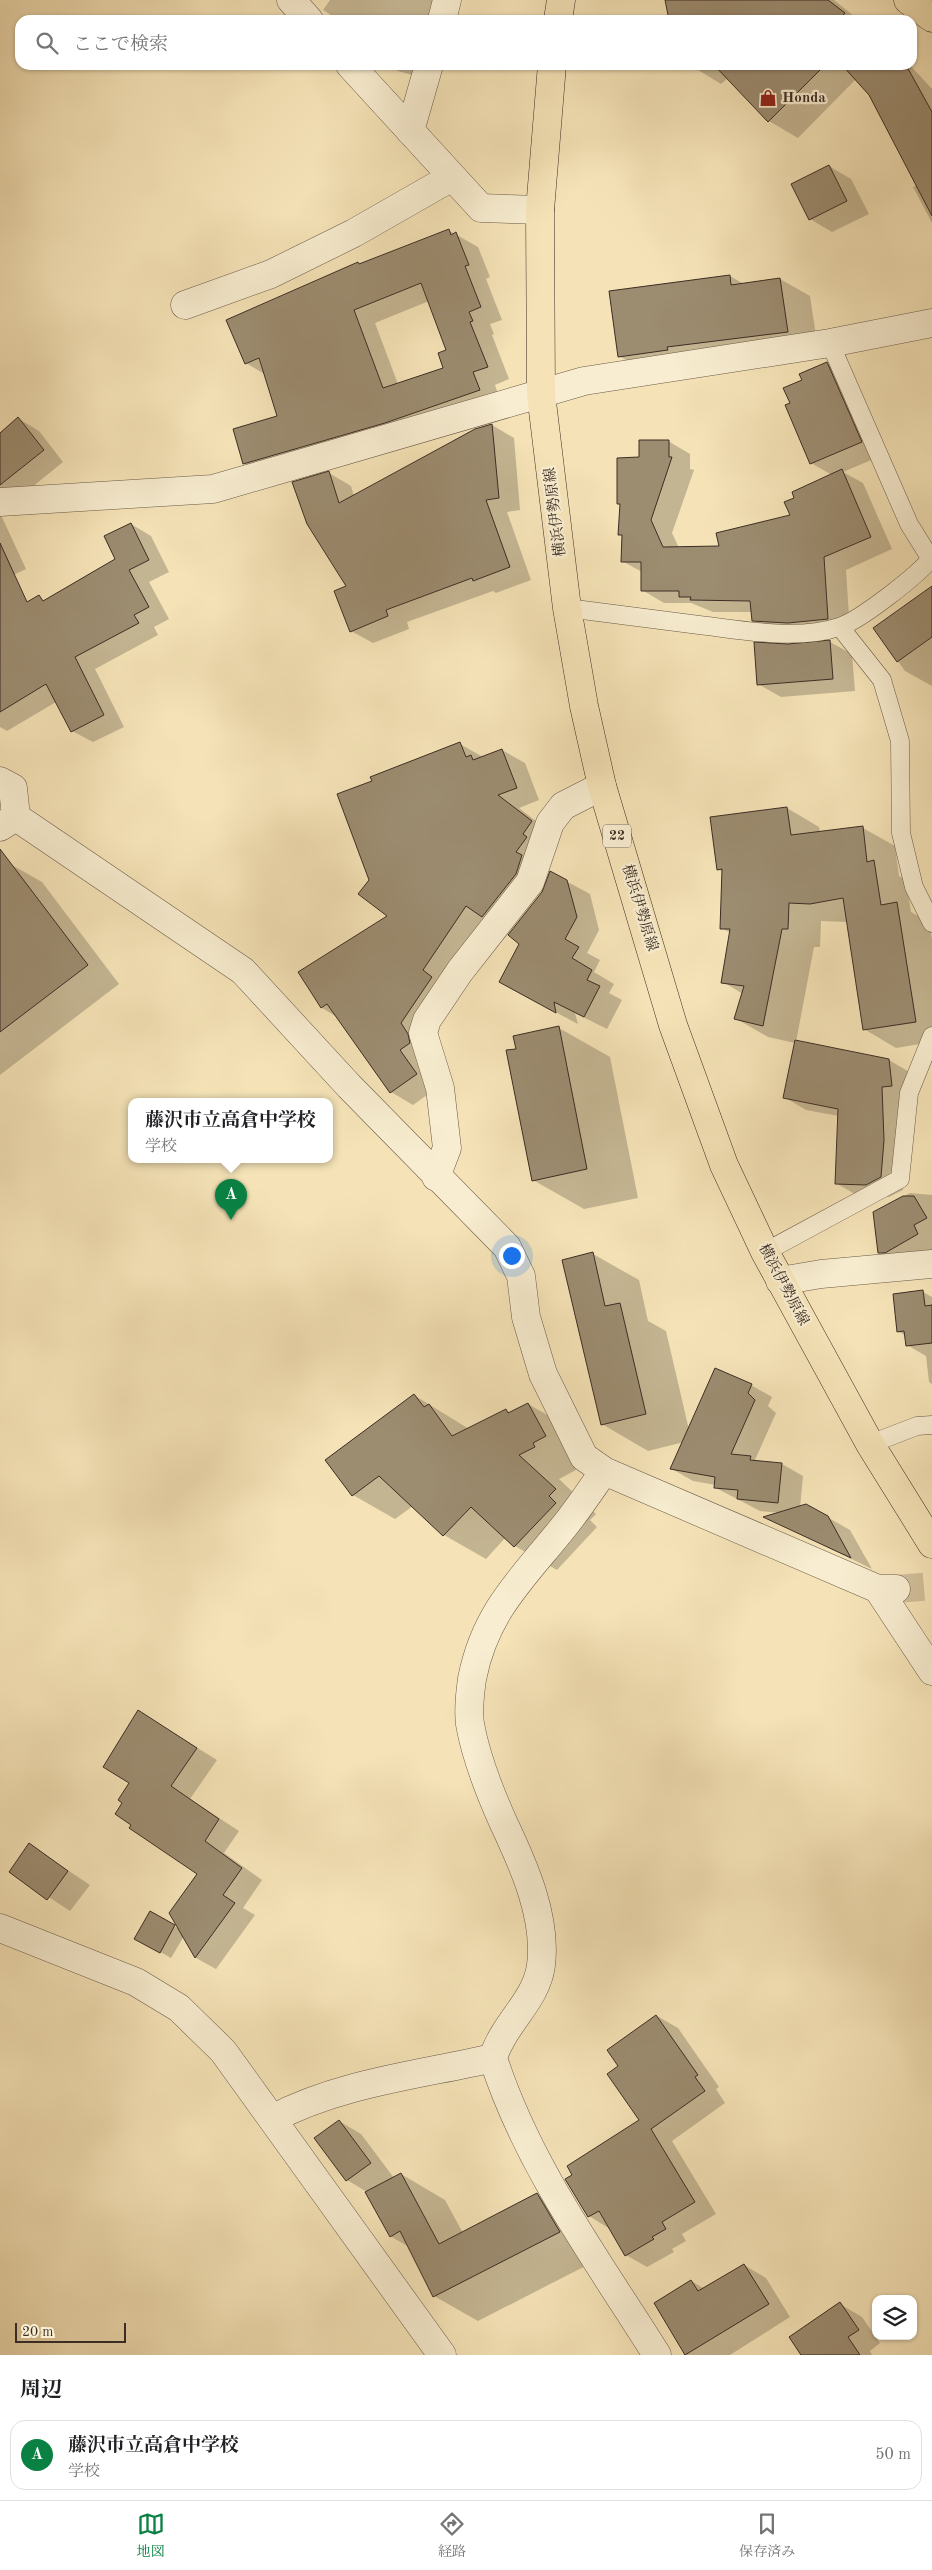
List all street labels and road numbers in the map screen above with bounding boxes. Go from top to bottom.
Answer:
street label: 横浜伊勢原線 [541,466,569,558]
road number: 22 [603,824,631,848]
street label: 横浜伊勢原線 [619,862,661,953]
street label: 横浜伊勢原線 [755,1241,813,1328]

